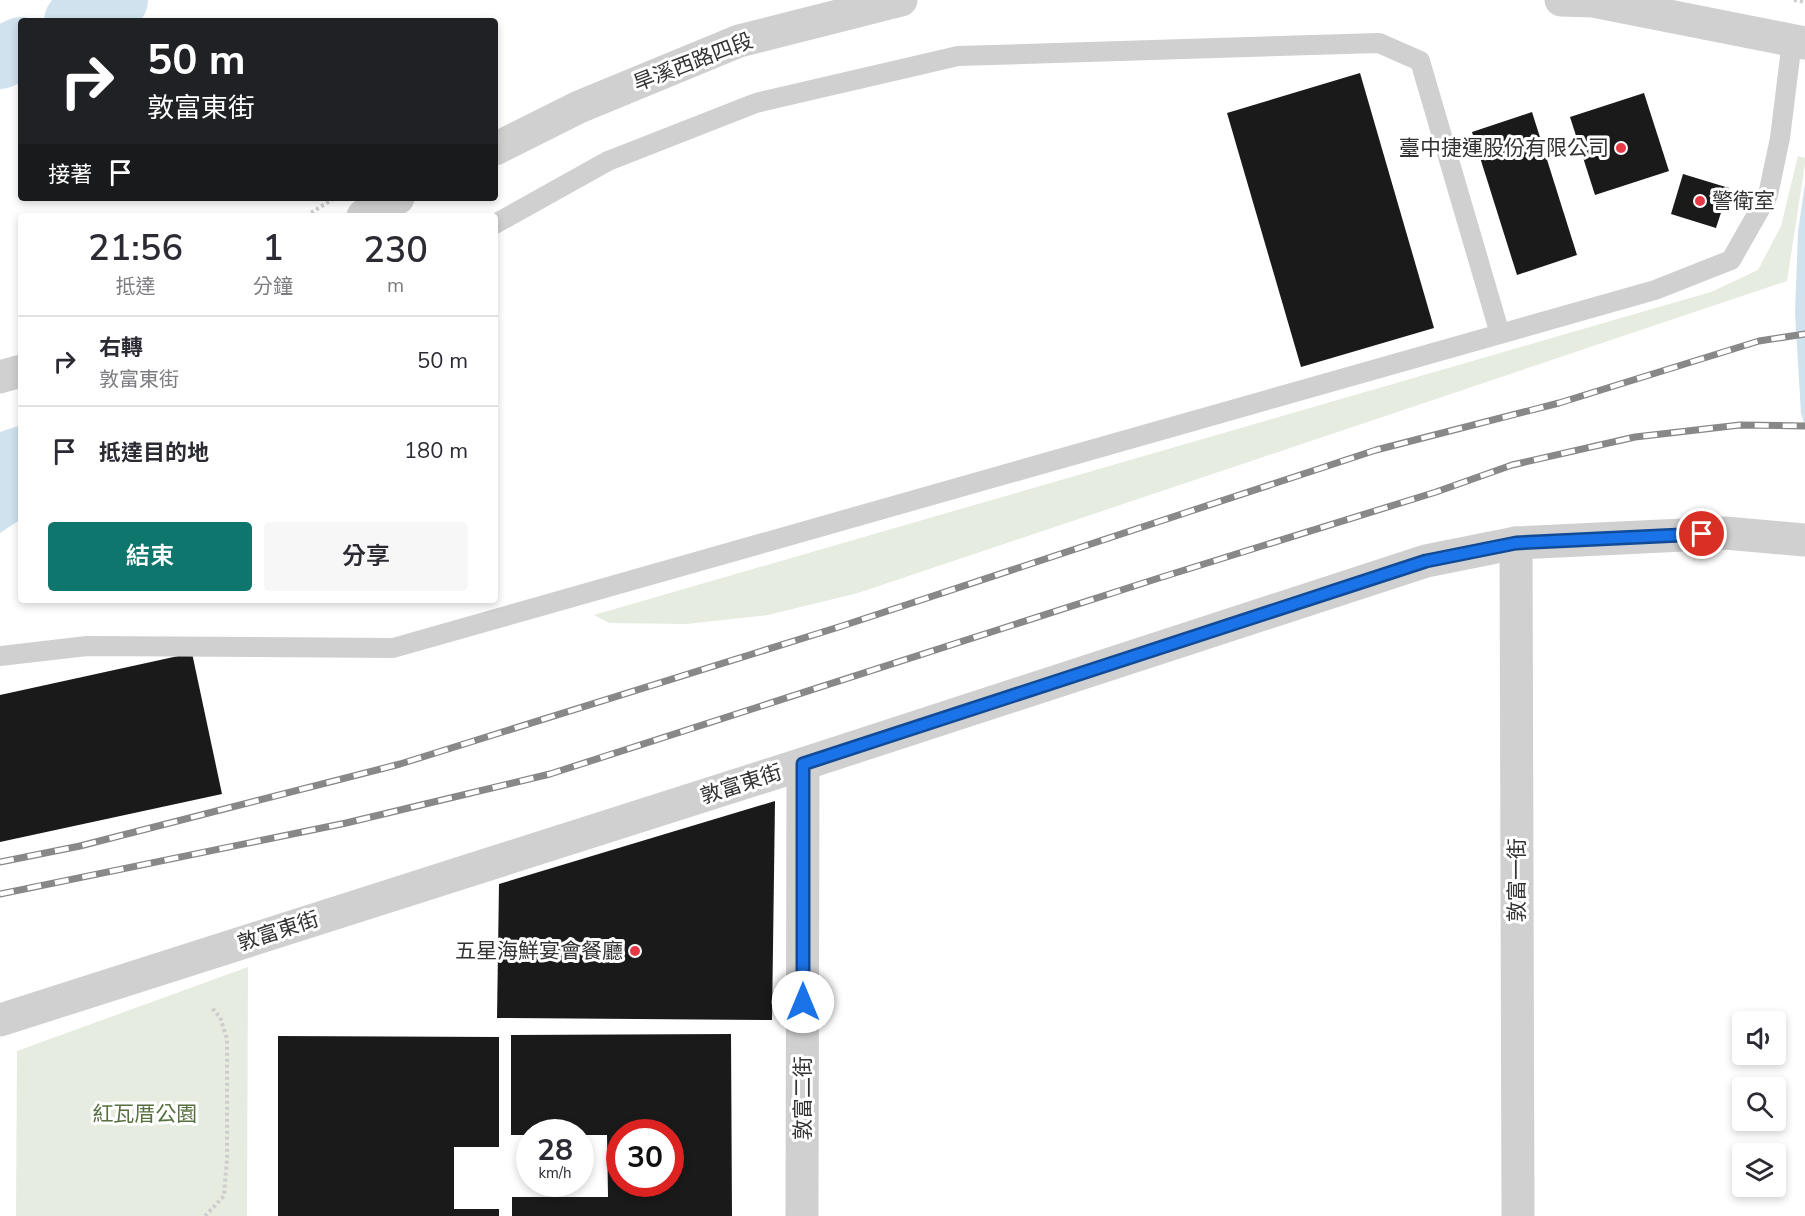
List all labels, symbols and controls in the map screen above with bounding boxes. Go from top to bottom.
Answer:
street label: 旱溪西路四段 [629,26,757,98]
text: 50 m [147,32,246,89]
icon: right [48,42,126,120]
text: 敦富東街 [147,90,255,127]
place label: 臺中捷運股份有限公司 [1399,134,1609,162]
marker: 臺中捷運股份有限公司 [1614,141,1628,155]
icon: arrive [104,156,137,189]
text: 接著 [48,160,92,190]
place label: 警衛室 [1712,187,1775,215]
marker: 警衛室 [1693,194,1707,208]
text: 21:56 [88,224,183,273]
text: 1 [262,224,284,273]
text: 230 [363,226,428,275]
text: m [387,272,404,299]
text: 抵達 [116,273,156,300]
text: 分鐘 [253,273,293,300]
text: 右轉 [99,333,143,363]
icon: right [48,345,81,378]
text: 50 m [417,346,468,376]
text: 敦富東街 [99,366,179,393]
icon: arrive [48,435,81,468]
text: 180 m [404,436,468,466]
text: 抵達目的地 [99,438,209,468]
pin [1676,508,1727,559]
icon: arrive [1685,517,1718,550]
button: 結束 [48,522,252,591]
button: 分享 [264,522,468,591]
street label: 敦富東街 [697,758,785,810]
street label: 敦富一街 [1503,838,1531,922]
street label: 敦富東街 [234,905,322,957]
place label: 五星海鮮宴會餐廳 [455,937,623,965]
marker: 五星海鮮宴會餐廳 [628,944,642,958]
position arrow [771,970,835,1034]
map controls [1732,1011,1786,1197]
button: sound [1732,1011,1786,1065]
street label: 敦富二街 [789,1056,817,1140]
button: search [1732,1077,1786,1131]
park label: 紅瓦厝公園 [93,1100,198,1128]
speed limit sign: 30 [606,1119,684,1197]
text: 28 [537,1130,573,1171]
button: layers [1732,1143,1786,1197]
text: km/h [538,1163,572,1183]

